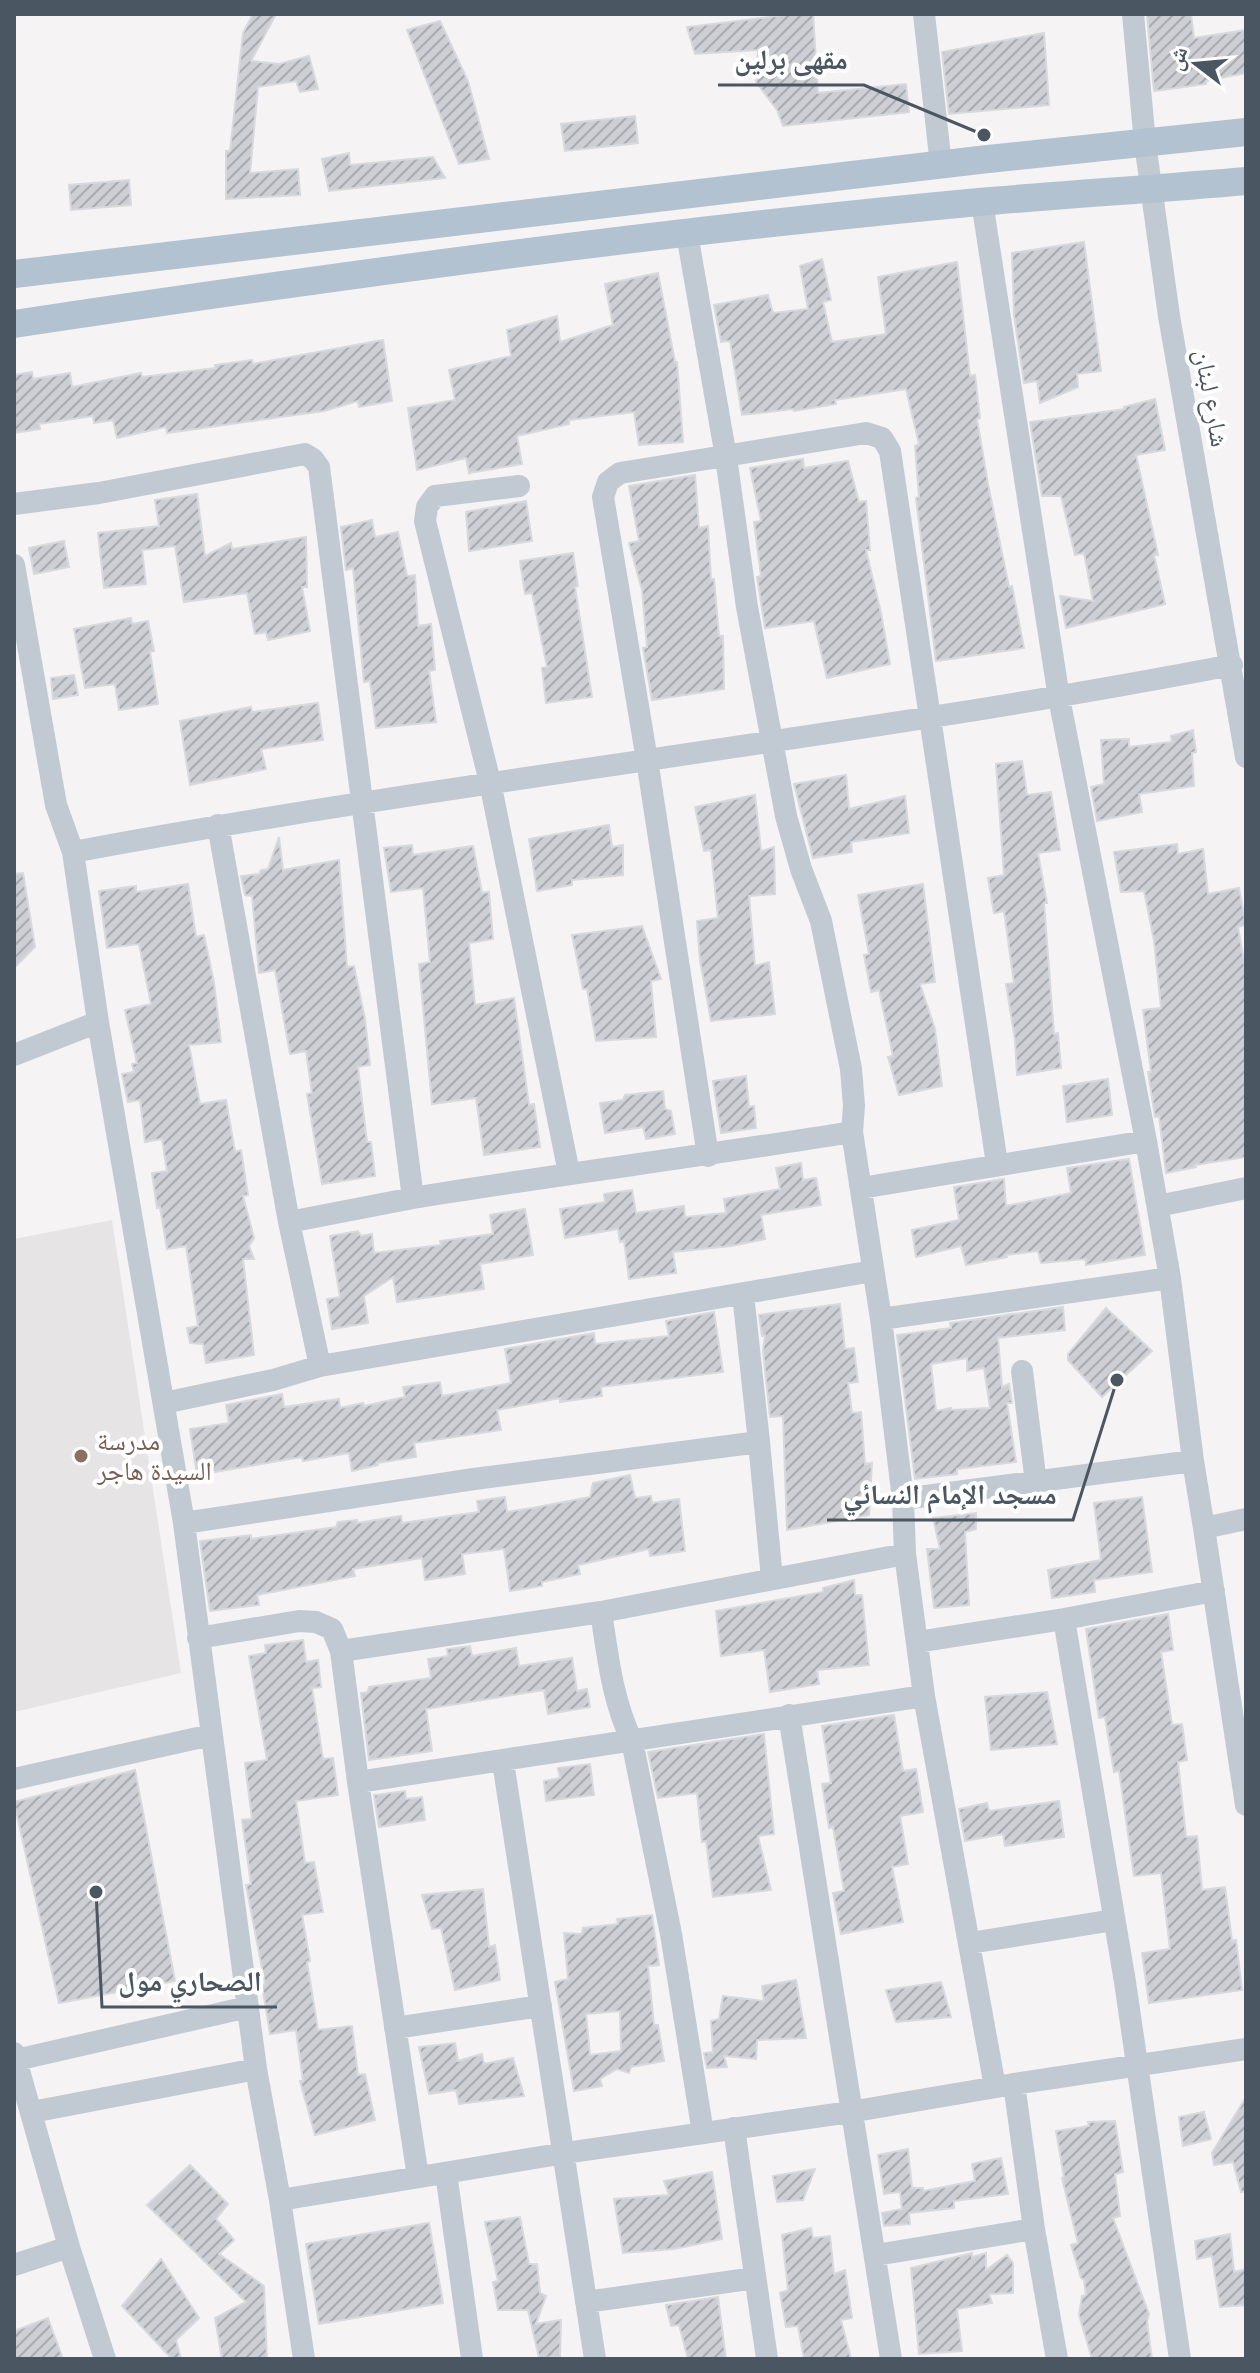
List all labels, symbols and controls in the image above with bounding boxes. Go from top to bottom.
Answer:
north arrow [1156,24,1236,104]
callout: مقهى برلين [718,33,864,85]
text: مقهى برلين [734,41,848,77]
text: ش [1160,43,1193,74]
street label: شارع لبنان [1188,347,1237,449]
place label: مدرسة السيدة هاجر [96,1424,212,1486]
marker: مدرسة السيدة هاجر [72,1447,90,1465]
callout: مسجد الإمام النسائي [827,1468,1073,1520]
text: مسجد الإمام النسائي [843,1476,1057,1517]
callout: الصحاري مول [102,1955,277,2007]
text: الصحاري مول [118,1963,262,2004]

